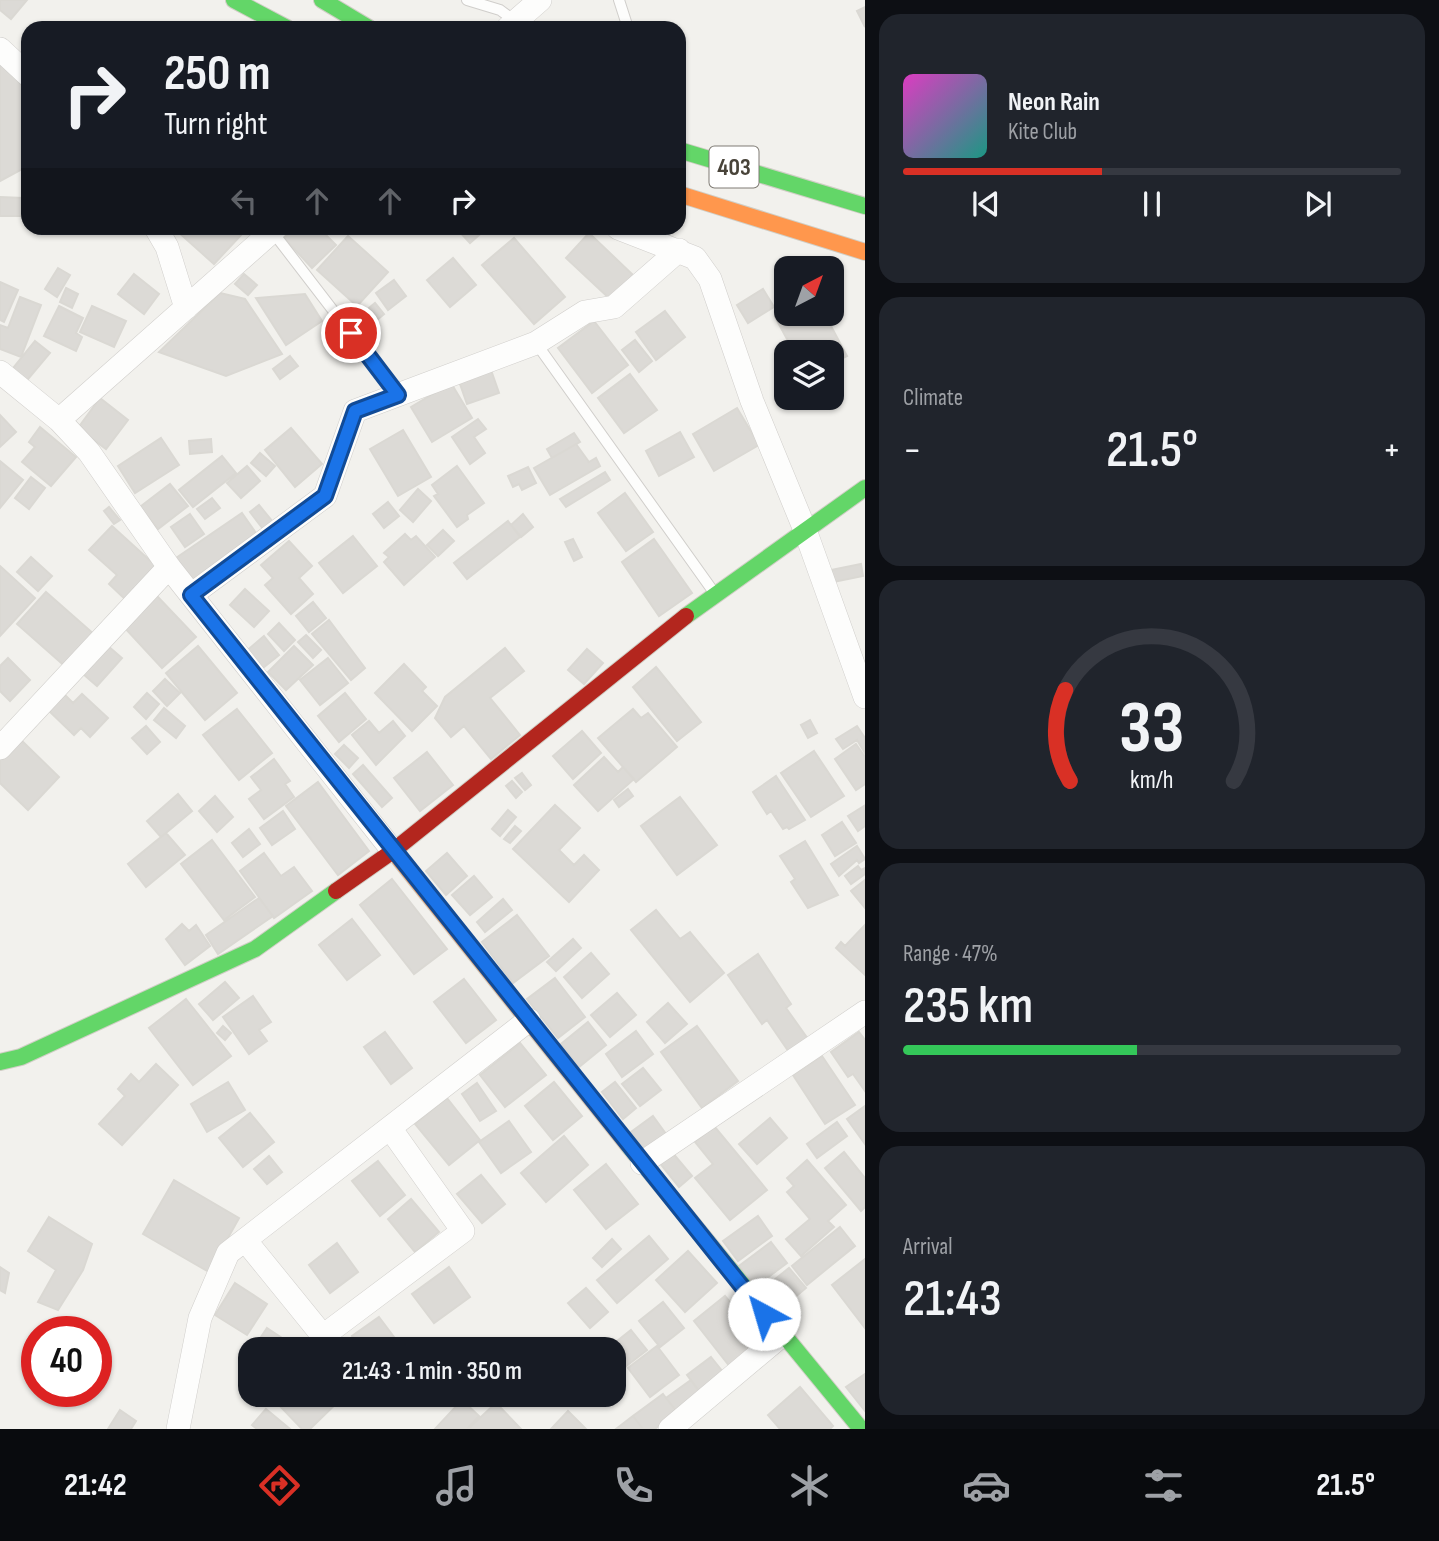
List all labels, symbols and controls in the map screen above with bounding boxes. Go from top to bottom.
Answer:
text: 250 m [164,45,270,104]
icon: right [49,49,140,140]
text: Neon Rain [1008,87,1100,118]
text: Turn right [164,105,268,144]
text: Kite Club [1008,118,1077,146]
road number: 403 [710,146,758,188]
icon: left [225,182,263,220]
icon: ahead [298,182,336,220]
icon: ahead [371,182,409,220]
icon: right [444,182,482,220]
icon: previous [967,185,1005,223]
icon: pause [1133,185,1171,223]
icon: next [1299,185,1337,223]
north arrow [774,256,844,326]
map controls [774,256,844,410]
pin [321,303,381,363]
icon: arrive [332,314,370,352]
button: layers [774,340,844,410]
text: Climate [903,384,963,412]
text: 21.5° [1106,419,1198,482]
text: − [903,428,922,473]
text: + [1382,428,1401,473]
text: 33 [1119,685,1185,773]
text: km/h [1130,764,1174,795]
text: Range · 47% [903,940,998,968]
text: 235 km [903,975,1033,1038]
text: Arrival [903,1233,952,1261]
text: 21:43 [903,1268,1002,1331]
position arrow [727,1277,801,1351]
speed limit sign: 40 [21,1316,112,1407]
text: 21:43 · 1 min · 350 m [342,1356,522,1387]
icon: directions [255,1461,304,1510]
icon: music [432,1461,481,1510]
icon: phone [609,1461,658,1510]
icon: climate [785,1461,834,1510]
icon: car [962,1461,1011,1510]
icon: filters [1139,1461,1188,1510]
text: 21:42 [64,1466,127,1505]
text: 21.5° [1316,1466,1375,1505]

